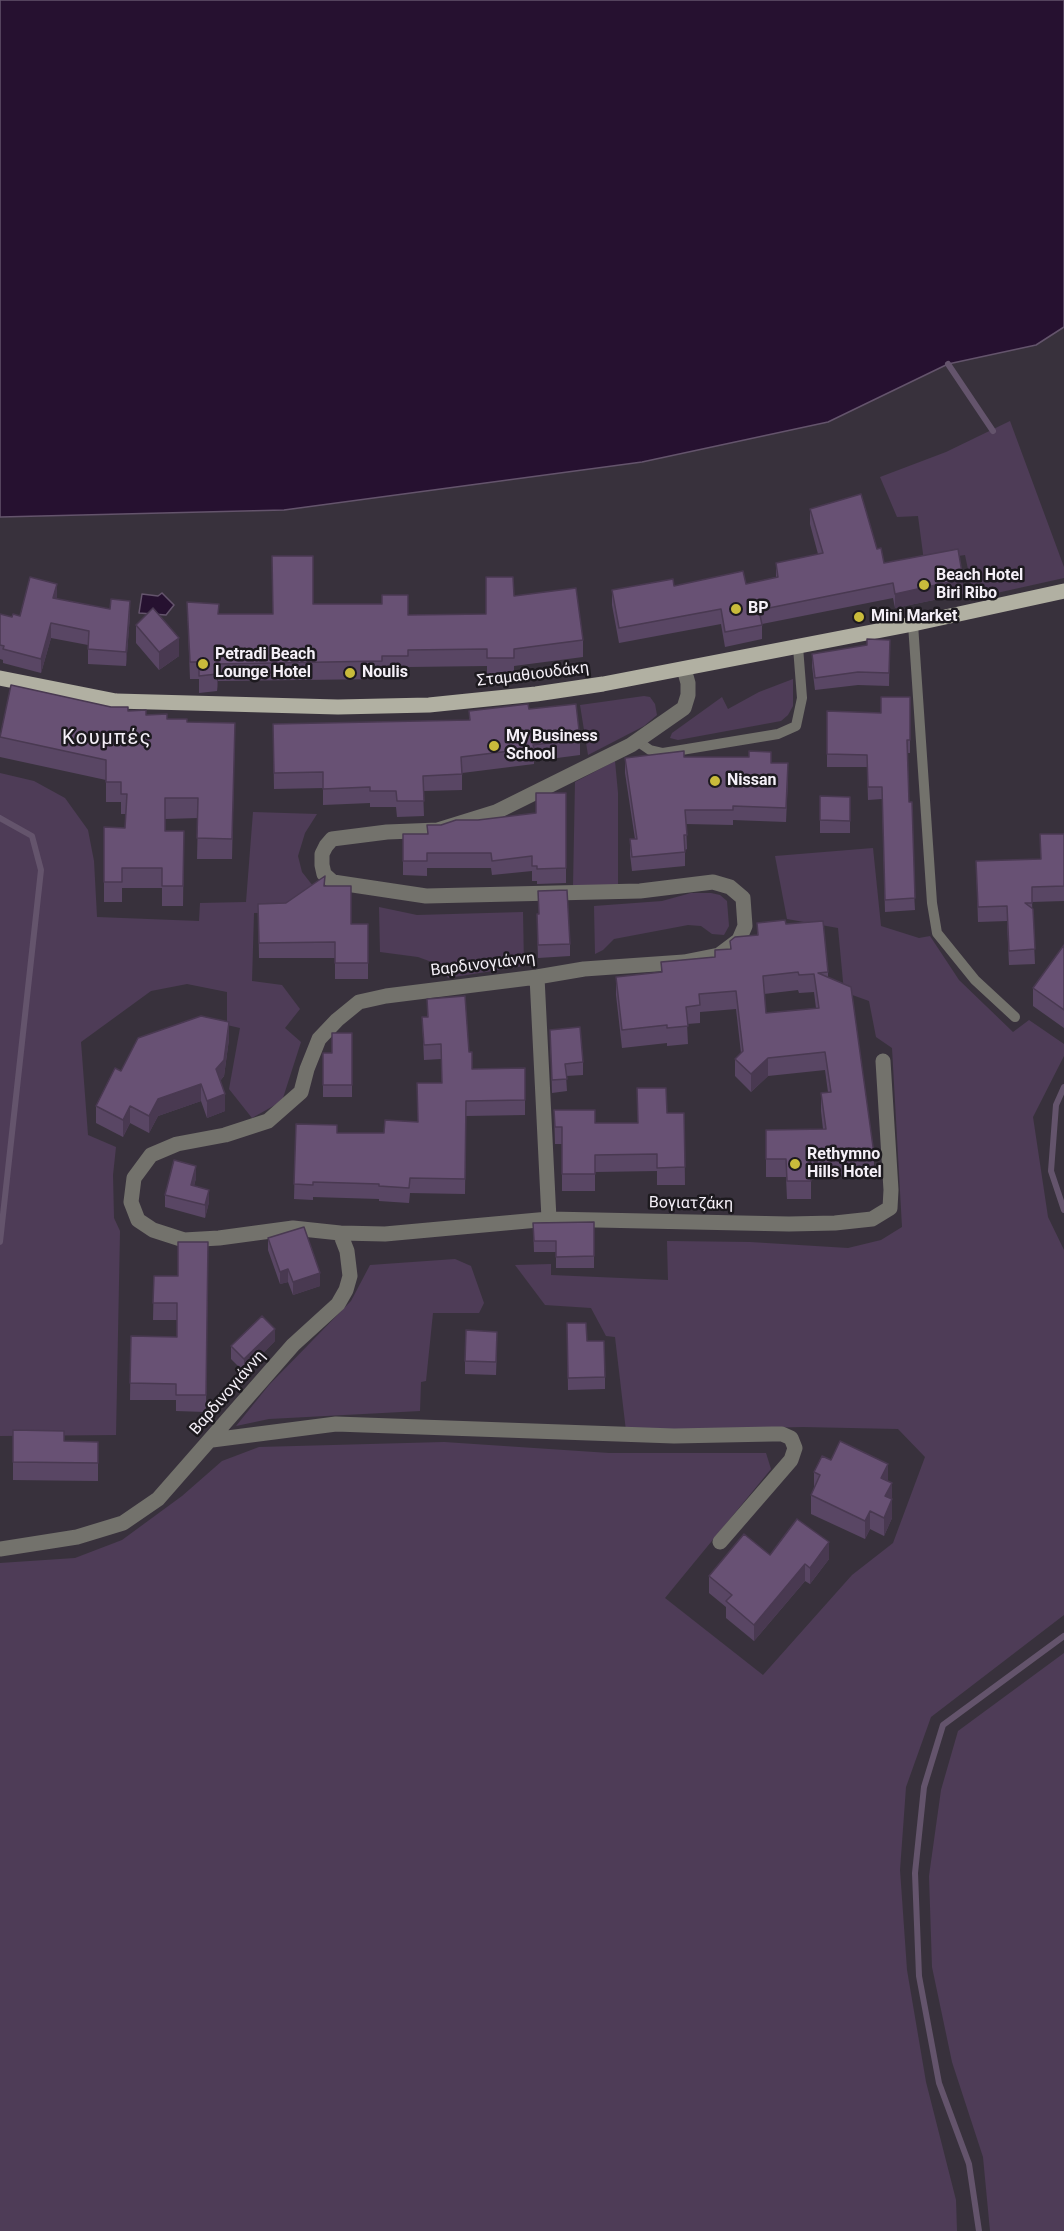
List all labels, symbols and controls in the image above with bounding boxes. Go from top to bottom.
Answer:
place label: Beach Hotel Biri Ribo [936,566,1023,604]
marker: Beach Hotel Biri Ribo [917,578,931,592]
place label: BP [748,599,769,619]
marker: BP [729,602,743,616]
place label: Mini Market [871,607,957,627]
marker: Mini Market [852,610,866,624]
place label: Petradi Beach Lounge Hotel [215,645,315,683]
marker: Petradi Beach Lounge Hotel [196,657,210,671]
street label: Σταμαθιουδάκη [476,659,590,691]
place label: Noulis [362,663,408,683]
marker: Noulis [343,666,357,680]
district label: Κουμπές [62,727,152,751]
place label: My Business School [506,727,598,765]
marker: My Business School [487,739,501,753]
place label: Nissan [727,771,776,791]
marker: Nissan [708,774,722,788]
street label: Βαρδινογιάννη [430,949,536,981]
place label: Rethymno Hills Hotel [807,1145,882,1183]
marker: Rethymno Hills Hotel [788,1157,802,1171]
street label: Βογιατζάκη [649,1194,733,1214]
street label: Βαρδινογιάννη [186,1347,270,1439]

